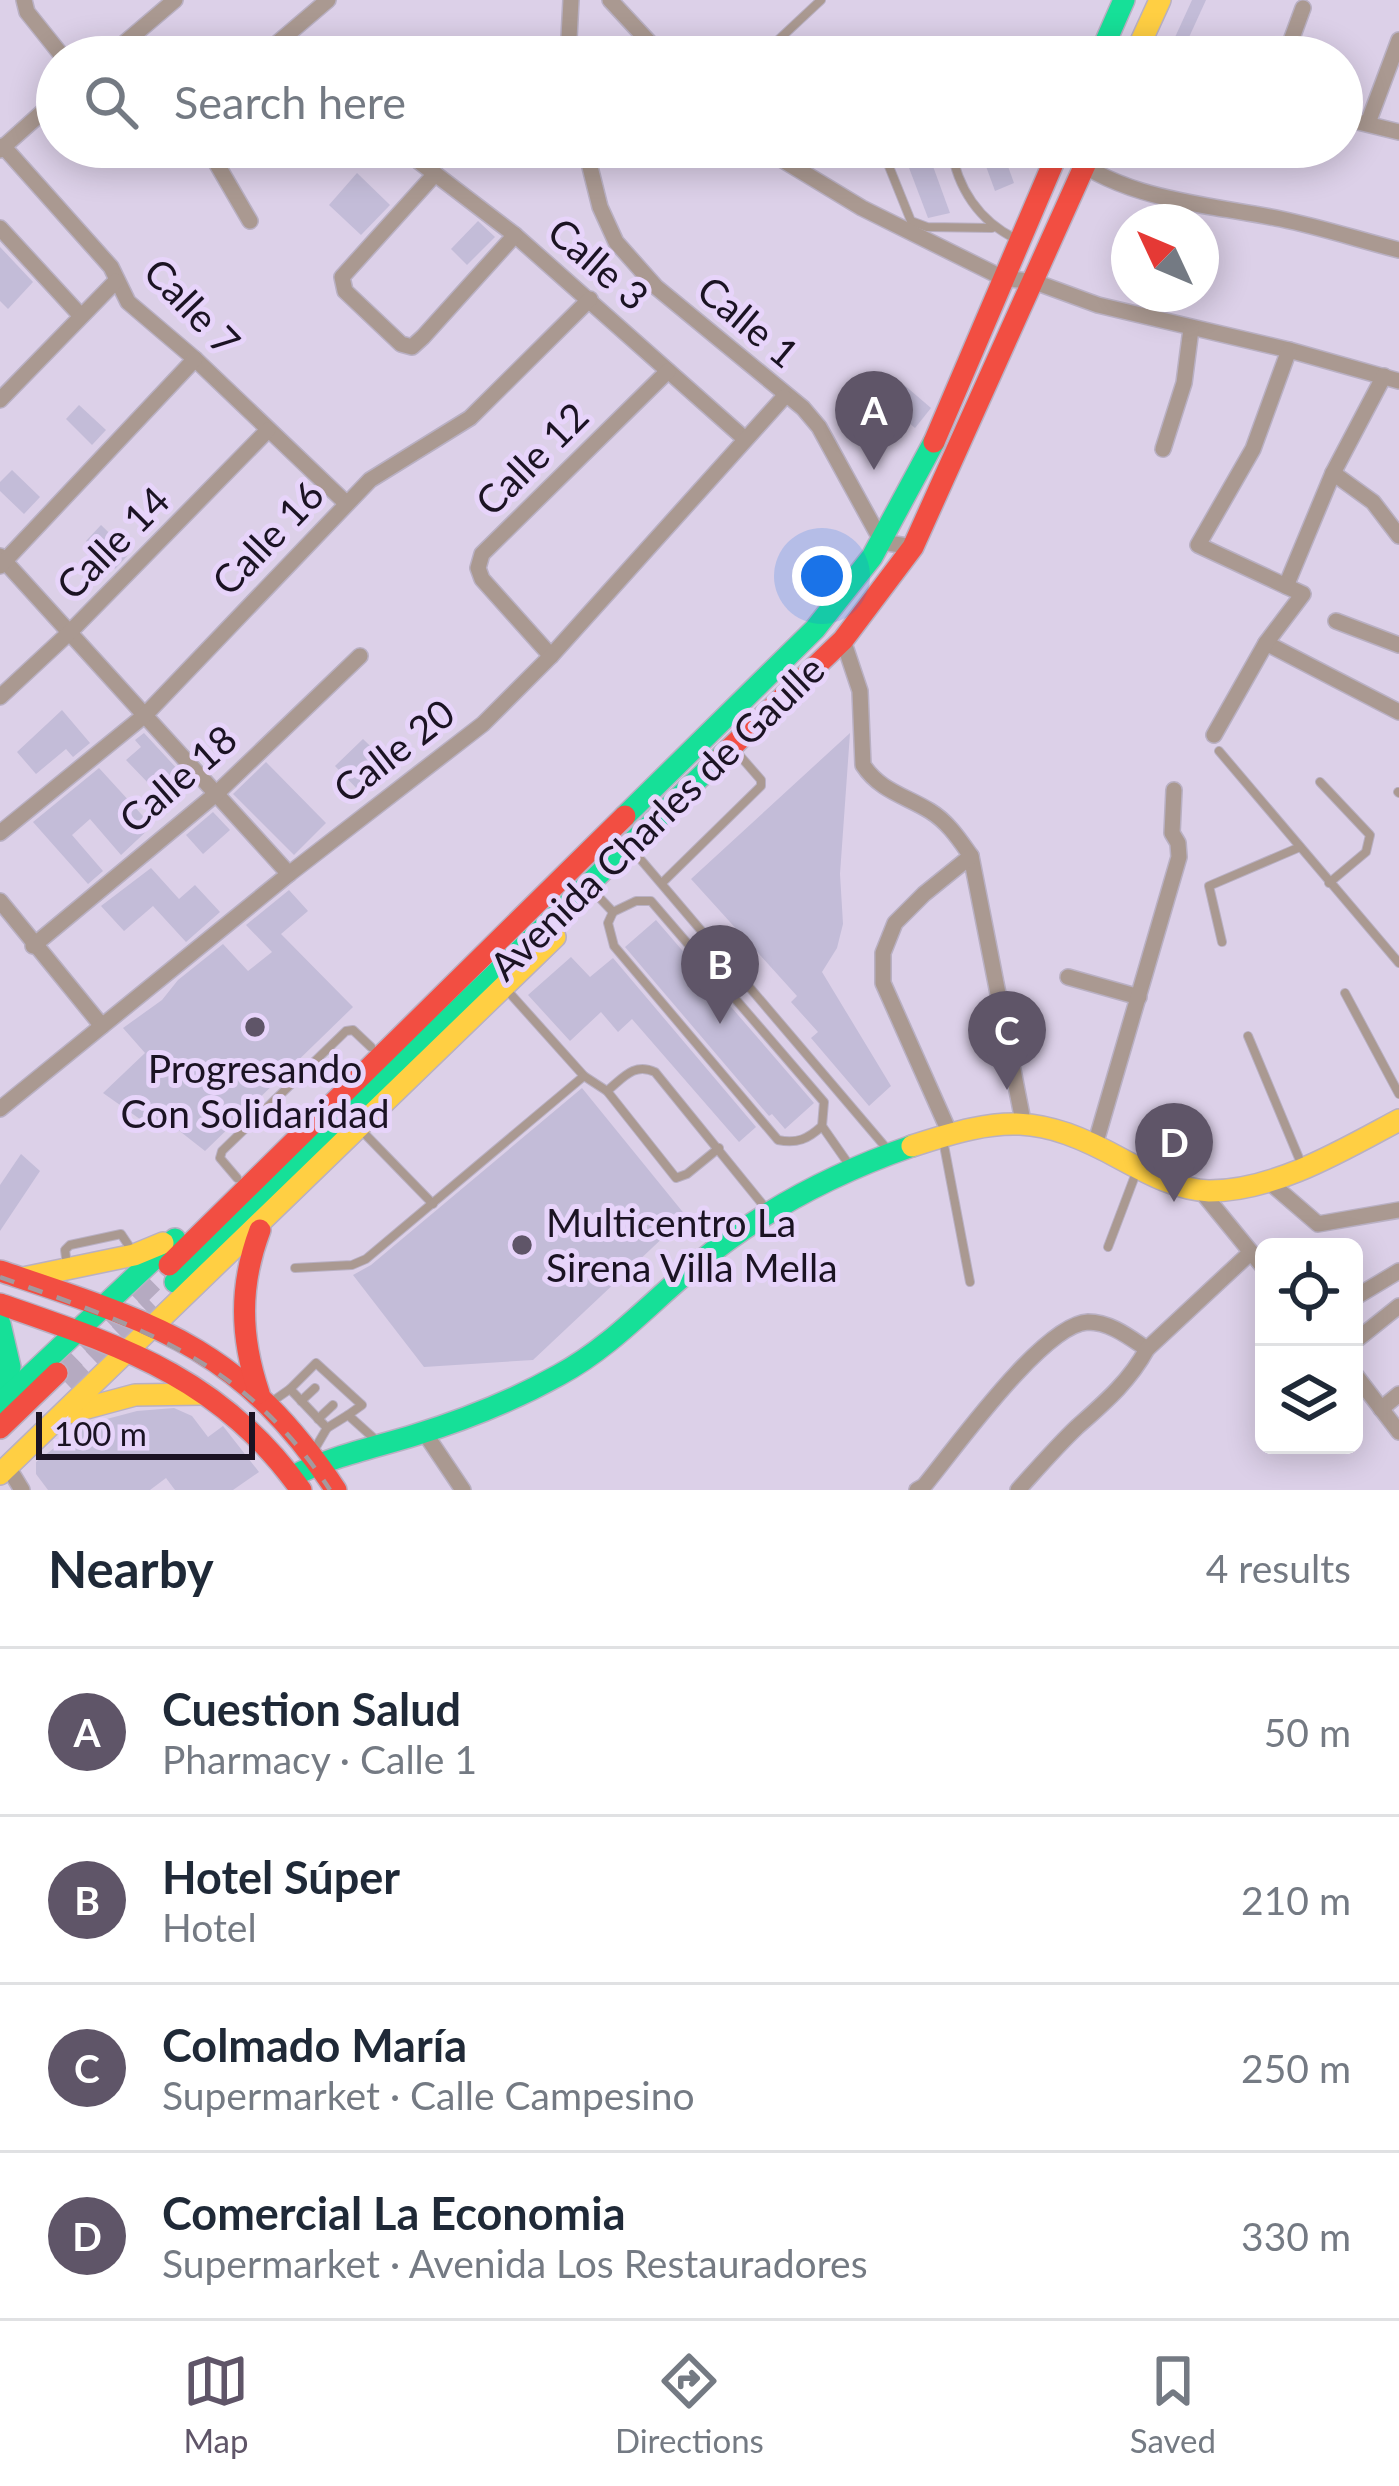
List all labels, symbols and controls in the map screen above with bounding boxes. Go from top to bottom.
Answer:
search box [36,36,1363,168]
icon: search [78,69,144,135]
text: Search here [174,75,406,129]
north arrow [1111,204,1219,312]
street label: Calle 3 [539,207,658,319]
street label: Calle 7 [136,248,250,364]
street label: Calle 1 [689,266,808,376]
pin: A [835,371,913,470]
street label: Calle 12 [466,393,597,524]
street label: Calle 16 [202,471,332,604]
street label: Calle 14 [47,477,178,608]
your location [792,546,852,606]
street label: Avenida Charles de Gaulle [480,646,833,989]
street label: Calle 20 [324,689,463,811]
street label: Calle 18 [110,715,245,841]
pin: B [681,925,759,1024]
pin: C [968,991,1046,1090]
marker: Progresando Con Solidaridad [242,1014,268,1040]
place label: Progresando Con Solidaridad [120,1045,390,1136]
pin: D [1135,1103,1213,1202]
place label: Multicentro La Sirena Villa Mella [546,1199,838,1290]
marker: Multicentro La Sirena Villa Mella [509,1232,535,1258]
map controls [1255,1238,1363,1454]
button: locate [1255,1238,1363,1346]
button: layers [1255,1346,1363,1454]
scale bar [36,1406,255,1459]
text: 100 m [54,1413,147,1453]
text: Nearby [48,1538,214,1599]
text: 4 results [1206,1545,1351,1591]
text: Cuestion Salud [162,1682,461,1736]
text: A [73,1709,101,1755]
text: 50 m [1264,1709,1351,1755]
text: Pharmacy · Calle 1 [162,1736,477,1782]
text: Hotel Súper [162,1850,400,1904]
text: B [74,1877,100,1923]
text: 210 m [1241,1877,1351,1923]
text: Hotel [162,1904,257,1950]
text: Colmado María [162,2018,467,2072]
text: C [74,2045,100,2091]
text: 250 m [1241,2045,1351,2091]
text: Supermarket · Calle Campesino [162,2072,695,2118]
text: Comercial La Economia [162,2186,625,2240]
text: D [72,2213,102,2259]
text: 330 m [1241,2213,1351,2259]
text: Supermarket · Avenida Los Restauradores [162,2240,868,2286]
tab: Map [183,2348,249,2460]
tab: Directions [615,2348,764,2460]
tab: Saved [1130,2348,1216,2460]

